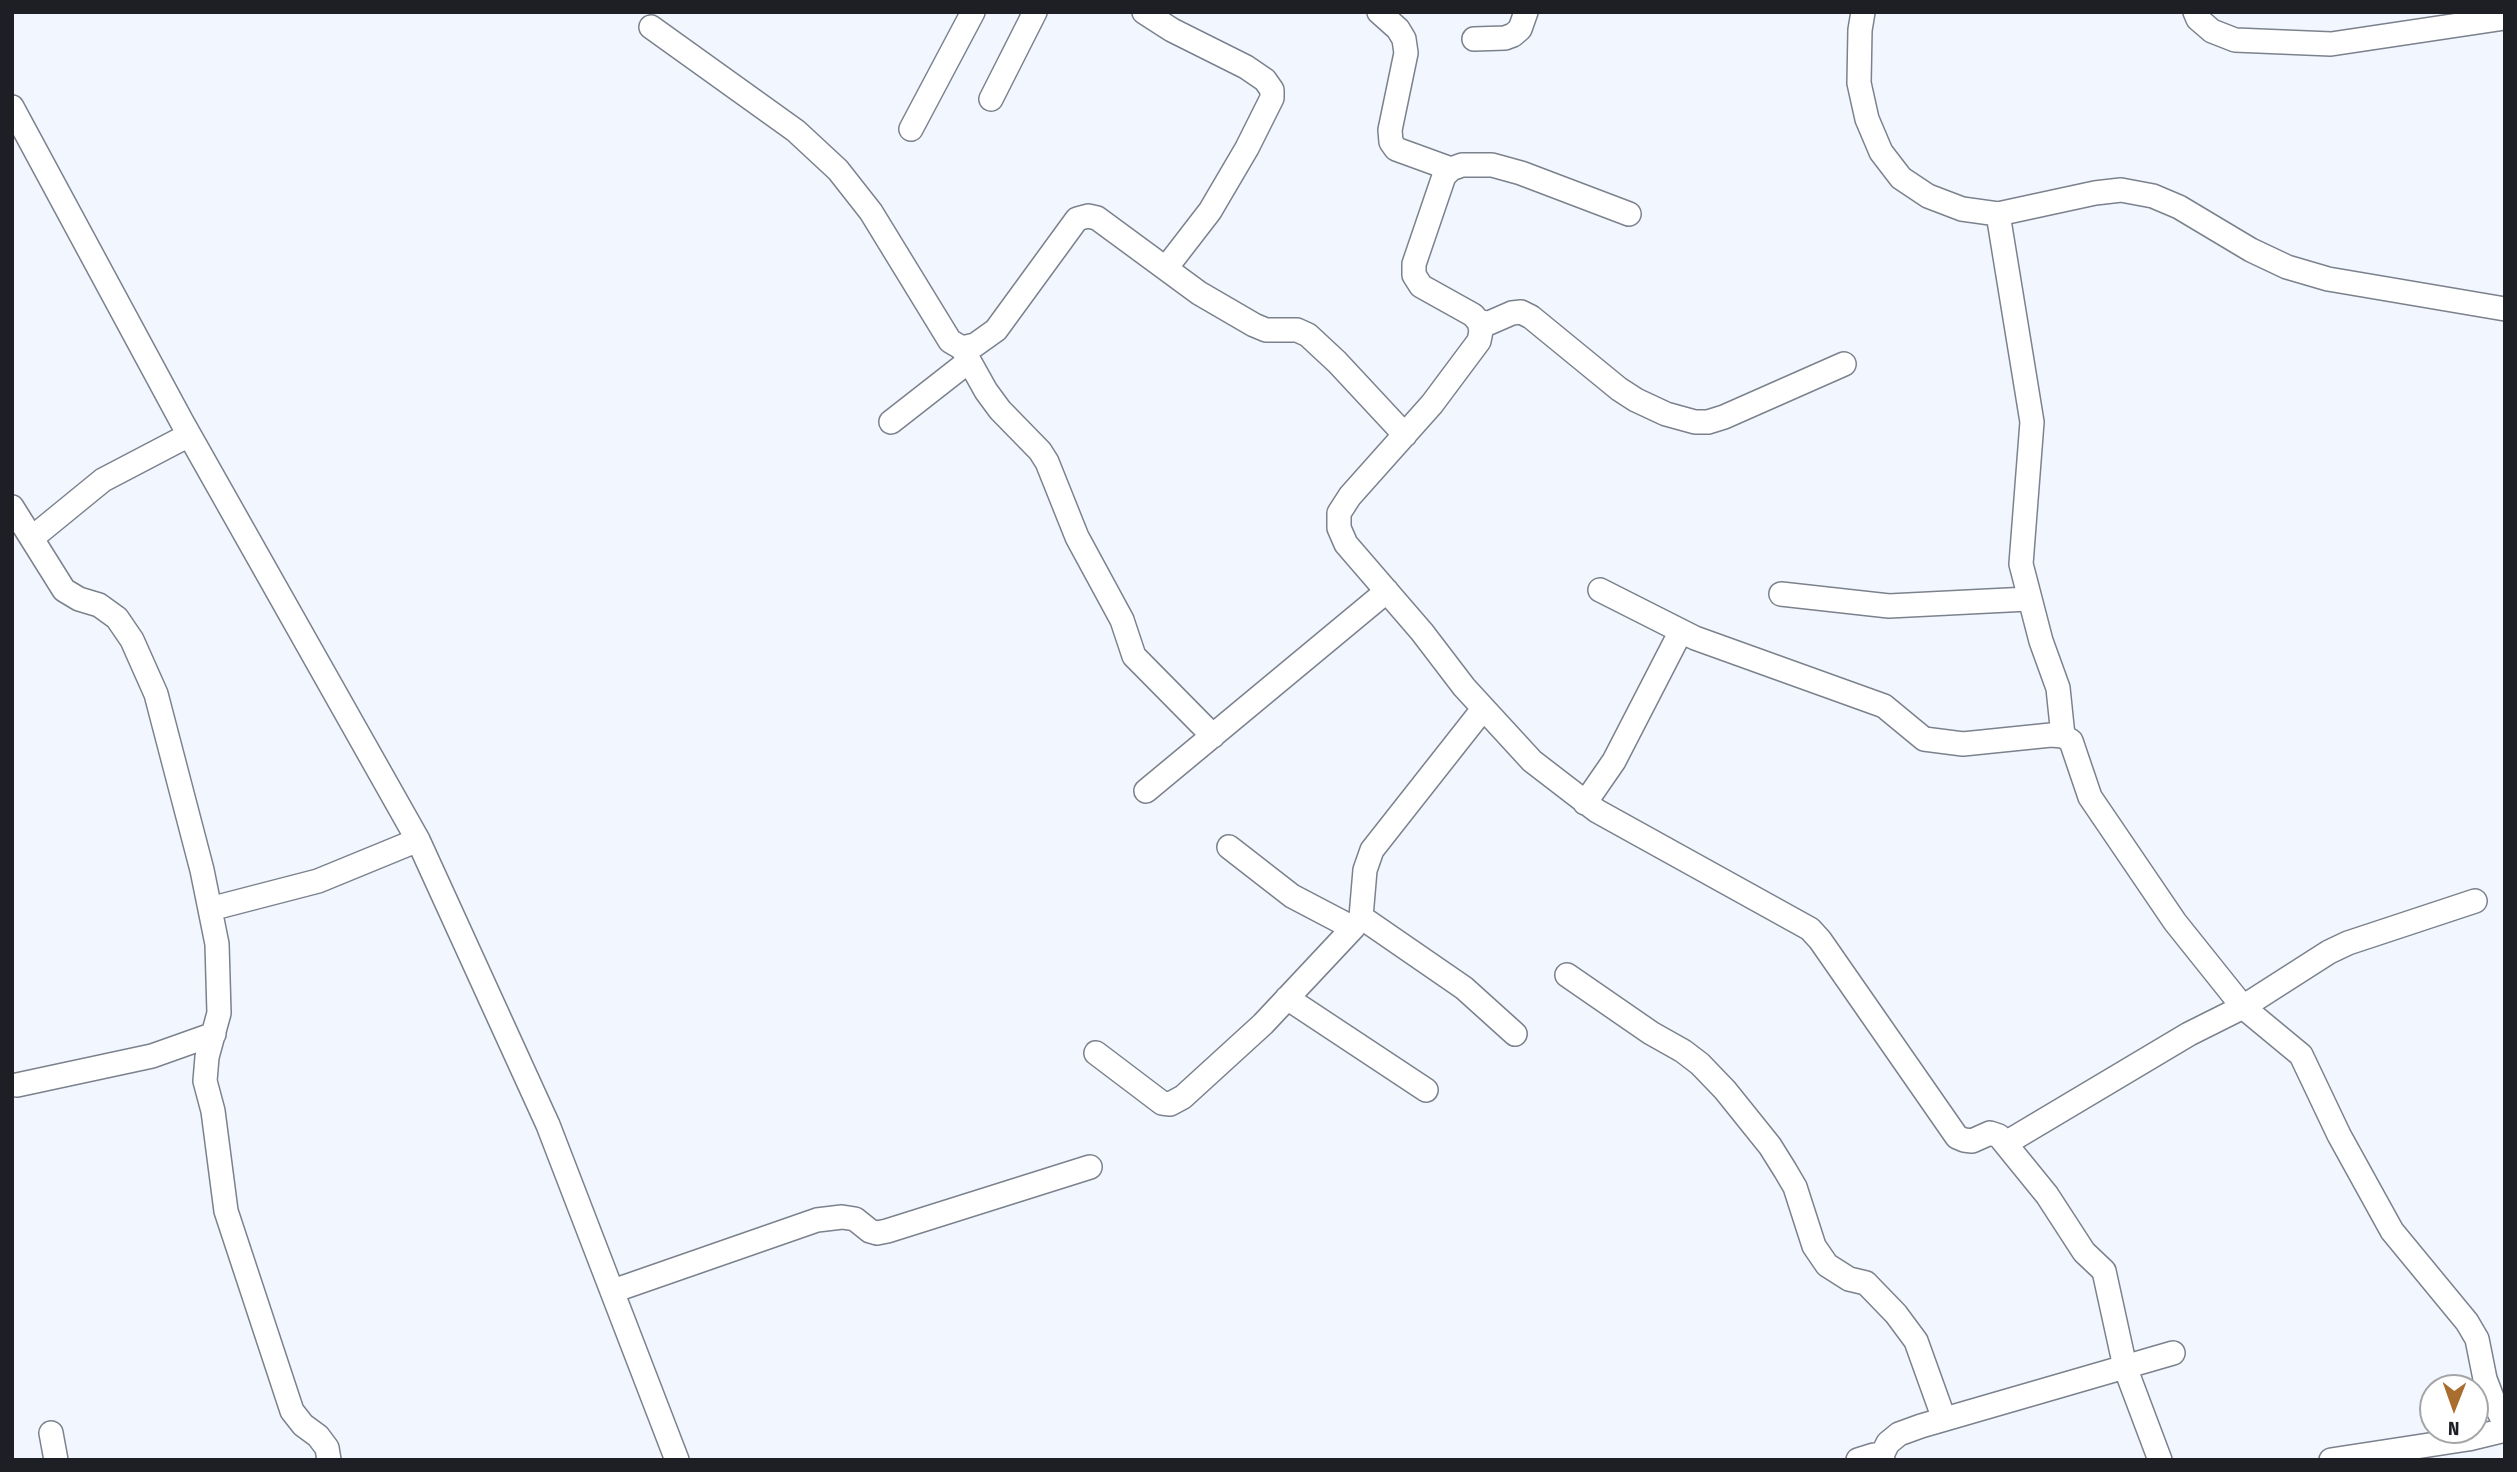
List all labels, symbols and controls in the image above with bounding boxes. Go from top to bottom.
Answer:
north arrow [2419,1374,2489,1444]
text: N [2448,1417,2460,1440]

